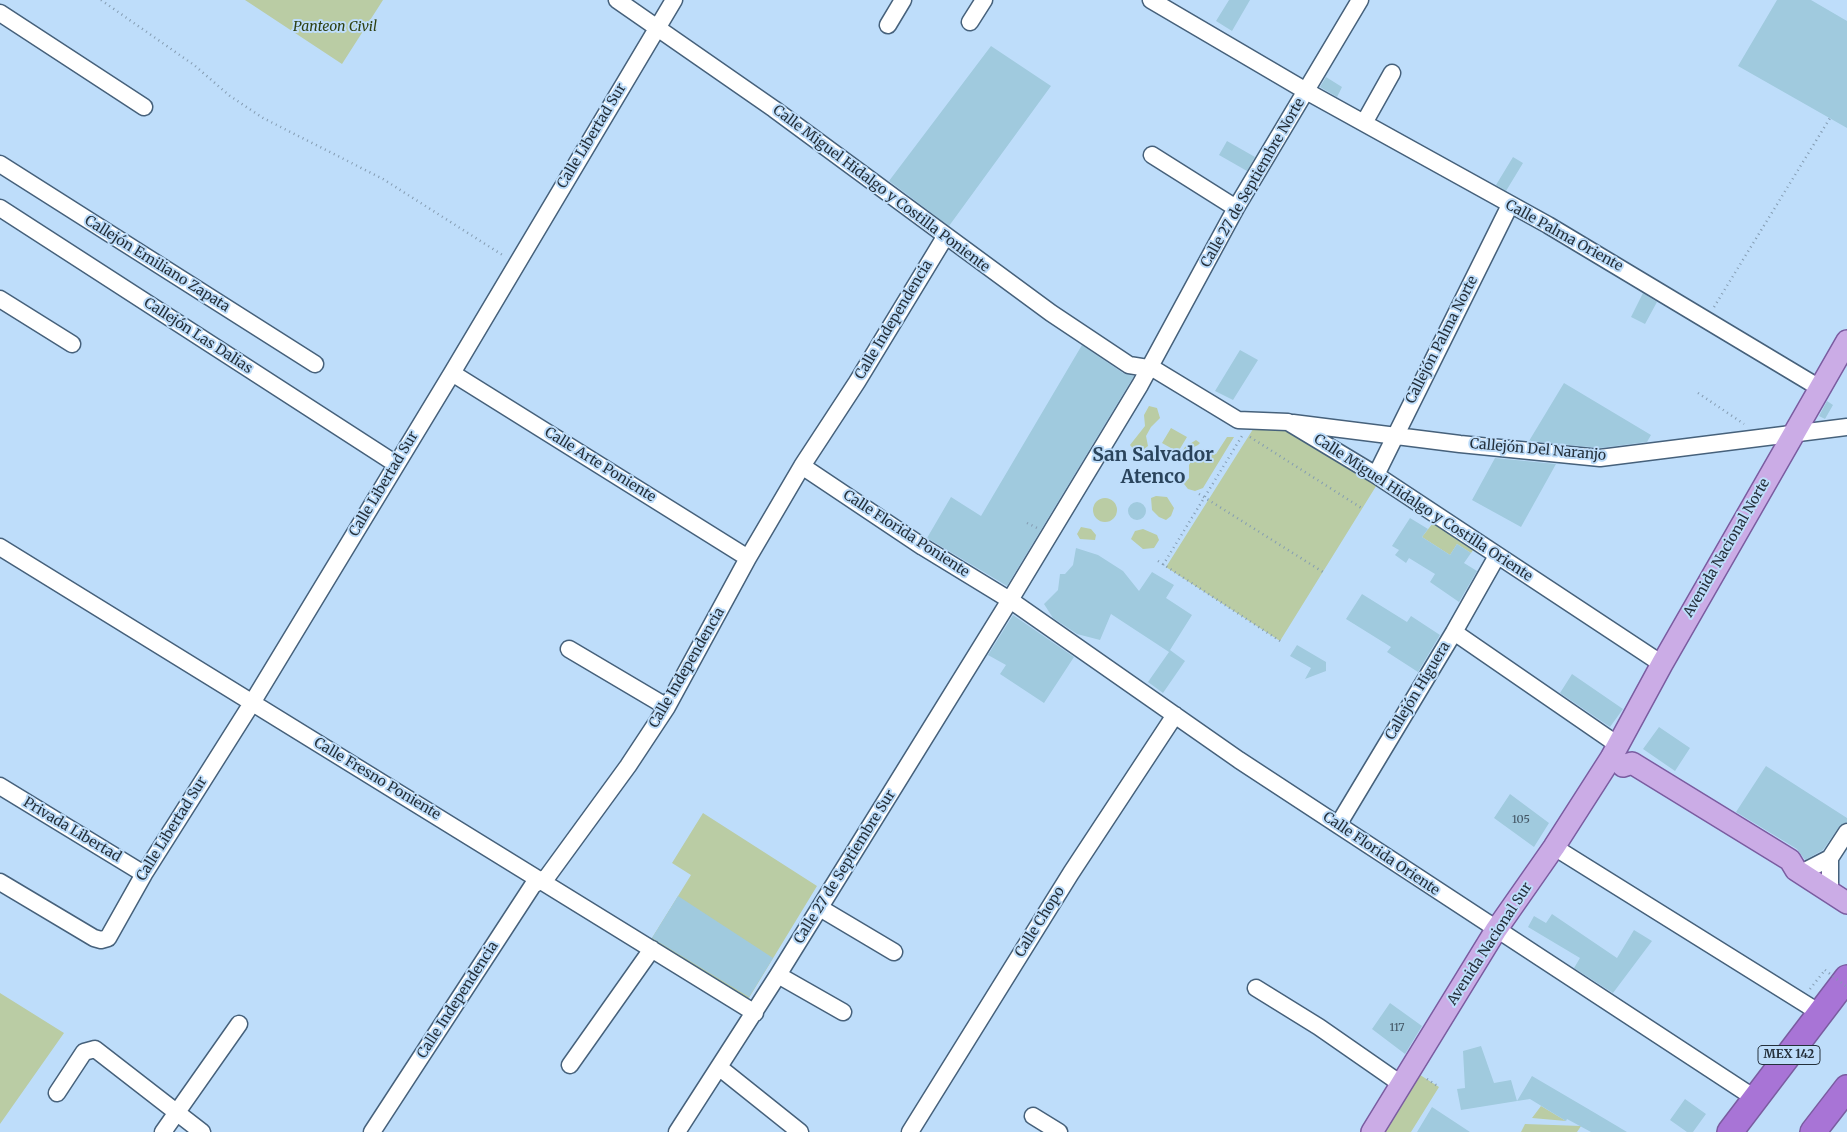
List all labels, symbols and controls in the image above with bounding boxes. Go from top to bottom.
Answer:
park label: Panteon Civil [293,19,377,35]
street label: Calle Libertad Sur [554,80,630,192]
street label: Calle 27 de Septiembre Norte [1198,95,1308,271]
street label: Calle Miguel Hidalgo y Costilla Poniente [769,102,993,276]
street label: Calle Palma Oriente [1502,197,1626,275]
street label: Callejón Emiliano Zapata [81,212,233,316]
street label: Calle Independencia [852,257,936,383]
street label: Callejón Palma Norte [1403,273,1481,407]
street label: Callejón Las Dalias [141,295,255,377]
street label: Calle Arte Poniente [541,424,659,506]
street label: Calle Libertad Sur [346,428,422,540]
street label: Calle Miguel Hidalgo y Costilla Oriente [1311,431,1535,585]
street label: Callejón Del Naranjo [1469,436,1607,464]
district label: San Salvador Atenco [1092,445,1214,489]
street label: Avenida Nacional Norte [1680,476,1774,620]
street label: Calle Florida Poniente [840,487,972,581]
street label: Calle Independencia [646,605,728,731]
street label: Callejón Higuera [1382,639,1454,743]
street label: Calle Fresno Poniente [311,735,443,823]
street label: Calle Libertad Sur [133,774,211,884]
street label: Calle 27 de Septiembre Sur [791,787,899,947]
street label: Privada Libertad [20,794,124,866]
street label: Calle Florida Oriente [1319,809,1443,899]
house number: 105 [1512,813,1530,827]
street label: Avenida Nacional Sur [1444,880,1536,1008]
street label: Calle Chopo [1012,884,1068,960]
street label: Calle Independencia [414,938,502,1062]
house number: 117 [1389,1021,1405,1035]
road number: MEX 142 [1758,1046,1820,1064]

